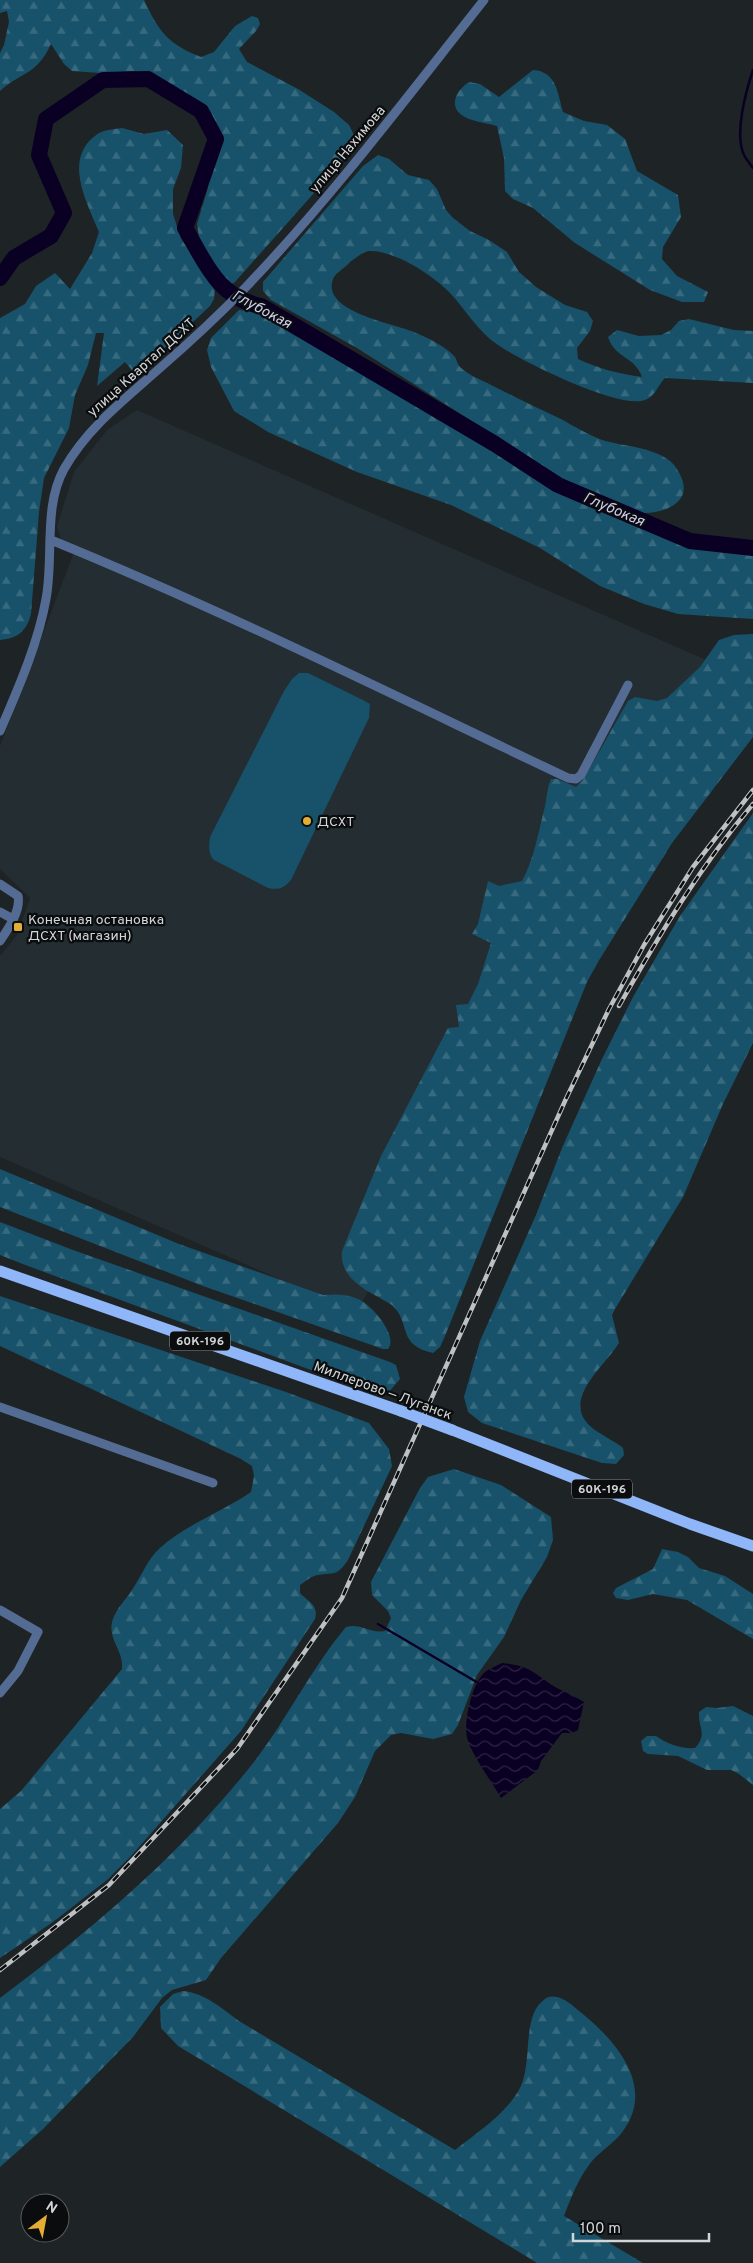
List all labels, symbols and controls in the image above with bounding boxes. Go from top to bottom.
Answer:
street label: улица Нахимова [307,103,390,197]
water label: Глубокая [228,287,295,334]
street label: улица Квартал ДСХТ [85,315,199,421]
water label: Глубокая [580,489,647,532]
place label: ДСХТ [317,814,354,831]
marker: ДСХТ [301,815,313,827]
place label: Конечная остановка ДСХТ (магазин) [28,912,164,945]
marker: Конечная остановка ДСХТ (магазин) [12,921,24,933]
road number: 60К-196 [170,1332,230,1350]
street label: Миллерово — Луганск [311,1358,454,1424]
road number: 60К-196 [572,1480,632,1498]
north arrow [20,2193,70,2243]
text: N [42,2198,60,2218]
scale bar [573,2210,709,2242]
text: 100 m [580,2220,621,2239]

